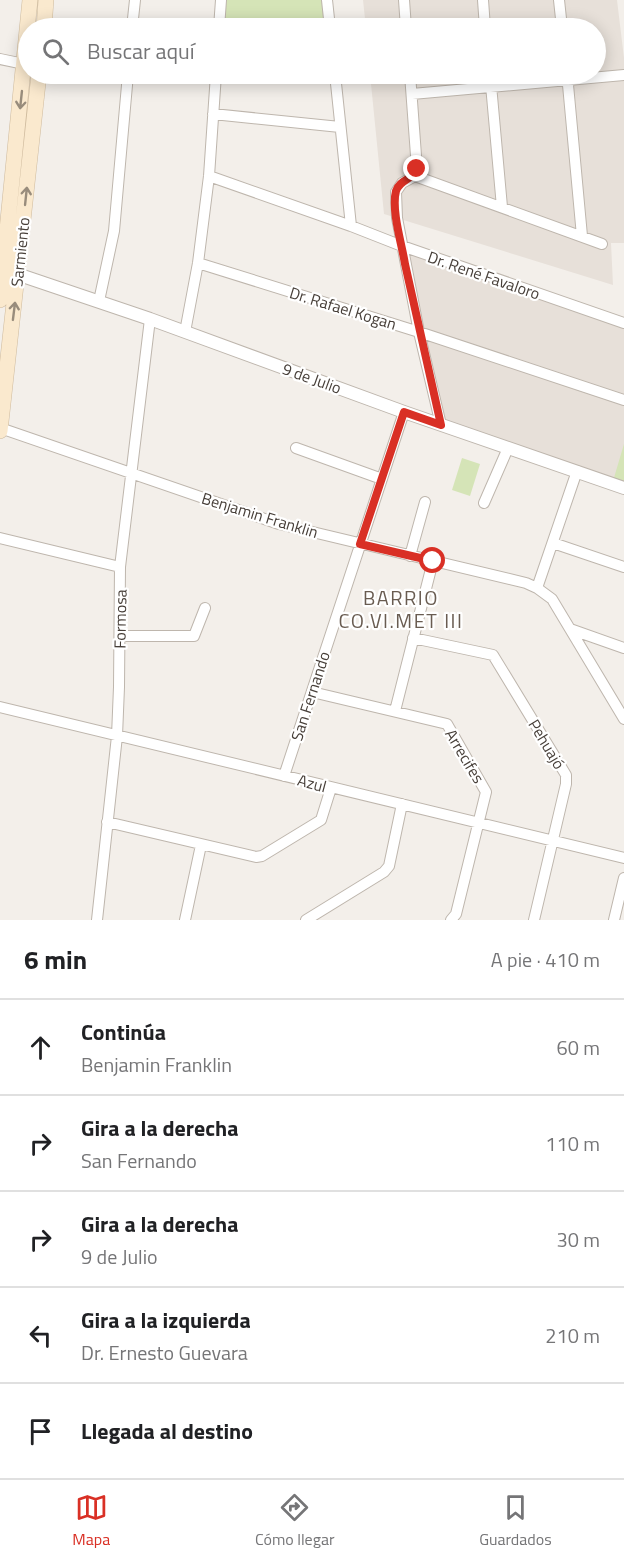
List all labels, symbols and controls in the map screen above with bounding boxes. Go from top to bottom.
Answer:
search box [18,18,606,84]
text: Buscar aquí [87,34,195,68]
icon: search [39,35,72,68]
one-way arrow [15,90,26,109]
route end [403,155,429,181]
one-way arrow [21,186,32,206]
street label: Sarmiento [4,216,36,288]
street label: Dr. René Favaloro [425,245,543,305]
street label: Dr. Rafael Kogan [287,280,399,336]
one-way arrow [9,301,20,321]
street label: 9 de Julio [279,356,345,400]
street label: Benjamin Franklin [199,486,321,544]
route start [419,547,445,573]
district label: BARRIO CO.VI.MET III [339,582,463,636]
street label: Formosa [107,589,133,649]
street label: San Fernando [284,648,336,744]
street label: Pehuajó [523,714,571,774]
street label: Arrecifes [439,724,491,788]
street label: Azul [295,768,329,798]
text: 6 min [24,940,87,979]
text: A pie · 410 m [491,944,600,975]
text: Continúa [81,1015,166,1049]
icon: ahead [24,1031,57,1064]
text: 60 m [556,1032,600,1063]
text: Benjamin Franklin [81,1049,232,1080]
text: Gira a la derecha [81,1111,238,1145]
icon: right [24,1127,57,1160]
text: 110 m [545,1128,600,1159]
text: San Fernando [81,1145,197,1176]
text: Gira a la derecha [81,1207,238,1241]
icon: right [24,1223,57,1256]
text: 30 m [556,1224,600,1255]
text: 9 de Julio [81,1241,158,1272]
text: Gira a la izquierda [81,1303,251,1337]
icon: left [24,1319,57,1352]
text: 210 m [545,1320,600,1351]
text: Dr. Ernesto Guevara [81,1337,248,1368]
text: Llegada al destino [81,1414,253,1448]
icon: arrive [24,1415,57,1448]
tab: Mapa [72,1491,110,1551]
tab: Cómo llegar [255,1491,334,1551]
tab: Guardados [479,1491,552,1551]

